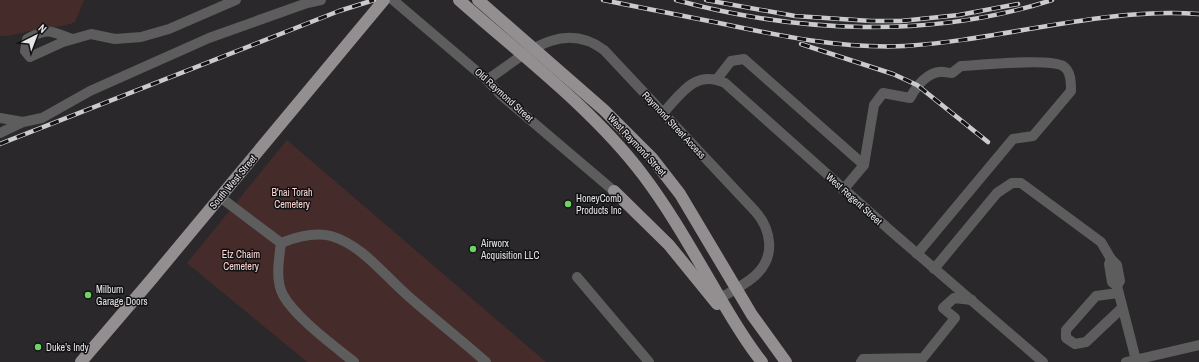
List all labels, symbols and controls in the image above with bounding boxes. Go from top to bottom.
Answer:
north arrow [16,16,56,56]
text: N [36,21,50,36]
street label: Old Raymond Street [472,65,536,125]
street label: Raymond Street Access [639,89,709,161]
street label: West Raymond Street [605,111,670,179]
street label: South West Street [207,152,260,212]
street label: West Regent Street [823,170,885,228]
park label: B'nai Torah Cemetery [271,186,313,211]
place label: HoneyComb Products Inc [576,192,622,217]
marker: HoneyComb Products Inc [563,199,573,209]
place label: Airworx Acquisition LLC [480,237,539,262]
marker: Airworx Acquisition LLC [468,244,478,254]
park label: Etz Chaim Cemetery [222,248,260,273]
place label: Milburn Garage Doors [96,283,148,308]
marker: Milburn Garage Doors [83,290,93,300]
place label: Duke’s Indy [46,341,90,354]
marker: Duke’s Indy [33,342,43,352]

